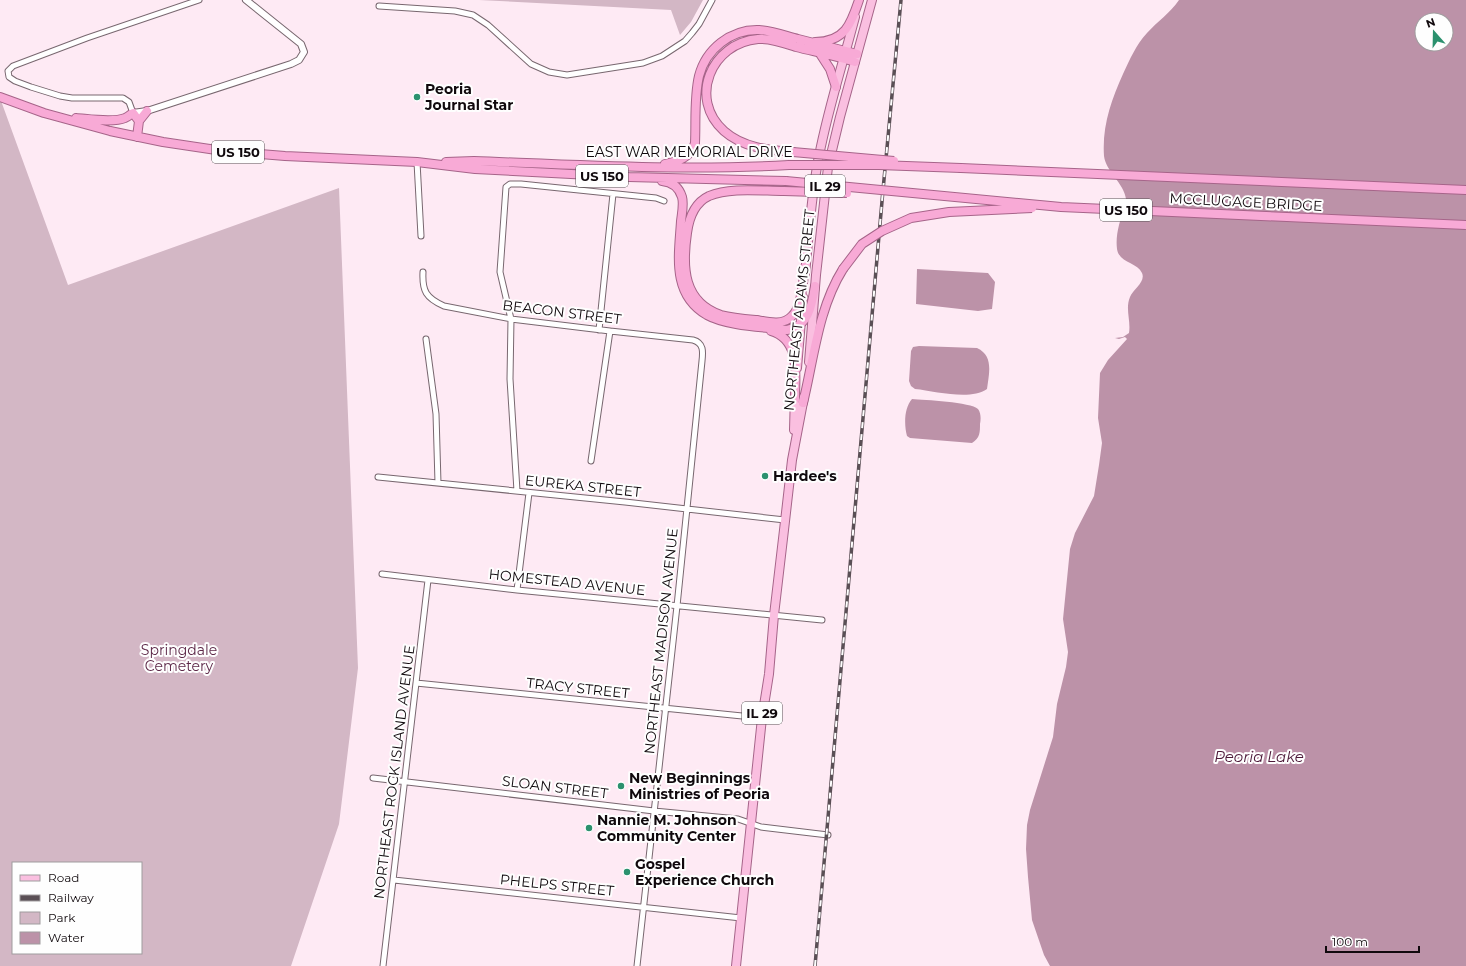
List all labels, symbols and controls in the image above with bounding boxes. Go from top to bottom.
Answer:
north arrow [1414,12,1454,52]
text: N [1424,15,1437,31]
place label: Peoria Journal Star [424,80,513,114]
marker: Peoria Journal Star [412,92,422,102]
road number: US 150 [212,141,264,163]
street label: EAST WAR MEMORIAL DRIVE [585,143,793,161]
road number: US 150 [576,165,628,187]
road number: IL 29 [805,175,845,197]
street label: MCCLUGAGE BRIDGE [1169,189,1323,215]
road number: US 150 [1100,199,1152,221]
street label: NORTHEAST ADAMS STREET [779,208,819,412]
street label: BEACON STREET [502,296,622,328]
place label: Hardee's [773,467,837,485]
street label: EUREKA STREET [524,471,642,501]
marker: Hardee's [760,471,770,481]
street label: NORTHEAST MADISON AVENUE [640,527,682,755]
street label: HOMESTEAD AVENUE [488,565,646,599]
park label: Springdale Cemetery [141,641,217,675]
street label: NORTHEAST ROCK ISLAND AVENUE [369,644,419,900]
street label: TRACY STREET [525,674,631,702]
road number: IL 29 [742,702,782,724]
water label: Peoria Lake [1214,747,1304,766]
place label: New Beginnings Ministries of Peoria [629,769,770,803]
street label: SLOAN STREET [501,772,609,802]
marker: New Beginnings Ministries of Peoria [616,781,626,791]
place label: Nannie M. Johnson Community Center [597,811,737,845]
marker: Nannie M. Johnson Community Center [584,823,594,833]
place label: Gospel Experience Church [635,855,774,889]
legend [12,862,142,954]
marker: Gospel Experience Church [622,867,632,877]
text: Road [48,870,79,885]
street label: PHELPS STREET [499,870,615,900]
text: Railway [48,890,94,905]
text: Park [48,910,76,925]
scale bar [1326,928,1419,954]
text: Water [48,930,85,945]
text: 100 m [1332,934,1368,949]

